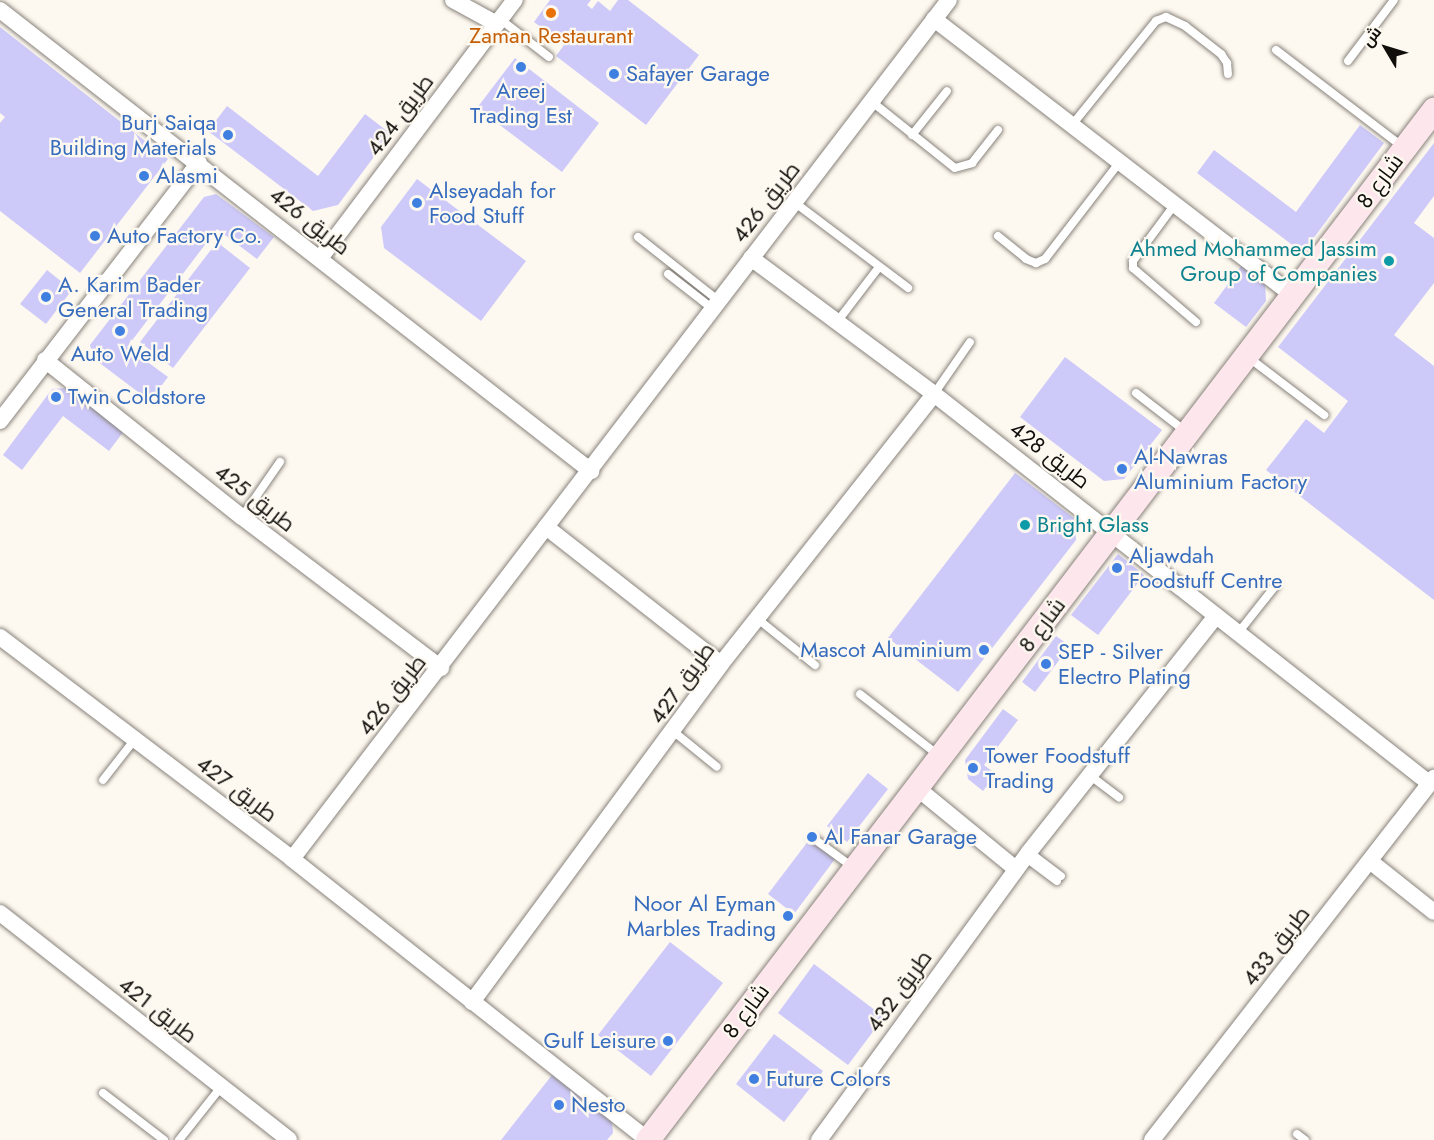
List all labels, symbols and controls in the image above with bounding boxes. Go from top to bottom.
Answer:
marker: Zaman Restaurant [544,6,558,20]
north arrow [1356,18,1416,78]
text: ش [1356,21,1387,52]
place label: Zaman Restaurant [469,23,633,49]
marker: Areej Trading Est [514,60,528,74]
place label: Safayer Garage [626,61,770,87]
marker: Safayer Garage [607,67,621,81]
street label: طريق 424 [361,69,439,161]
place label: Areej Trading Est [470,77,572,128]
place label: Burj Saiqa Building Materials [50,109,216,160]
marker: Burj Saiqa Building Materials [221,128,235,142]
street label: شارع 8 [1351,149,1409,213]
street label: طريق 426 [726,156,806,248]
place label: Alasmi [156,163,218,189]
marker: Alasmi [137,169,151,183]
place label: Alseyadah for Food Stuff [429,177,556,228]
street label: طريق 426 [264,181,356,261]
marker: Alseyadah for Food Stuff [410,196,424,210]
place label: Auto Factory Co. [107,223,262,249]
marker: Auto Factory Co. [88,229,102,243]
place label: Ahmed Mohammed Jassim Group of Companies [1130,235,1377,286]
marker: Ahmed Mohammed Jassim Group of Companies [1382,254,1396,268]
place label: A. Karim Bader General Trading [58,271,208,322]
marker: A. Karim Bader General Trading [39,290,53,304]
marker: Auto Weld [113,324,127,338]
place label: Auto Weld [71,341,169,367]
place label: Twin Coldstore [68,384,206,410]
marker: Twin Coldstore [49,390,63,404]
street label: طريق 428 [1005,416,1095,494]
place label: Al-Nawras Aluminium Factory [1134,443,1307,494]
street label: طريق 425 [210,458,300,538]
marker: Al-Nawras Aluminium Factory [1115,462,1129,476]
place label: Bright Glass [1037,512,1149,538]
marker: Bright Glass [1018,518,1032,532]
place label: Aljawdah Foodstuff Centre [1129,542,1283,594]
marker: Aljawdah Foodstuff Centre [1110,561,1124,575]
street label: شارع 8 [1013,593,1071,657]
street label: طريق 427 [644,637,720,729]
place label: Mascot Aluminium [800,637,972,663]
place label: SEP - Silver Electro Plating [1058,638,1191,690]
marker: Mascot Aluminium [977,643,991,657]
street label: طريق 426 [352,649,432,741]
marker: SEP - Silver Electro Plating [1039,657,1053,671]
place label: Tower Foodstuff Trading [985,742,1130,794]
street label: طريق 427 [192,750,282,828]
marker: Tower Foodstuff Trading [966,761,980,775]
place label: Al Fanar Garage [824,824,977,850]
marker: Al Fanar Garage [805,830,819,844]
place label: Noor Al Eyman Marbles Trading [627,890,776,942]
street label: طريق 433 [1237,901,1315,991]
marker: Noor Al Eyman Marbles Trading [781,909,795,923]
street label: طريق 432 [861,945,937,1037]
street label: طريق 421 [114,971,202,1049]
street label: شارع 8 [717,979,775,1043]
place label: Gulf Leisure [544,1028,656,1054]
marker: Gulf Leisure [661,1034,675,1048]
place label: Future Colors [766,1066,891,1092]
marker: Future Colors [747,1072,761,1086]
place label: Nesto [571,1092,626,1118]
marker: Nesto [552,1098,566,1112]

